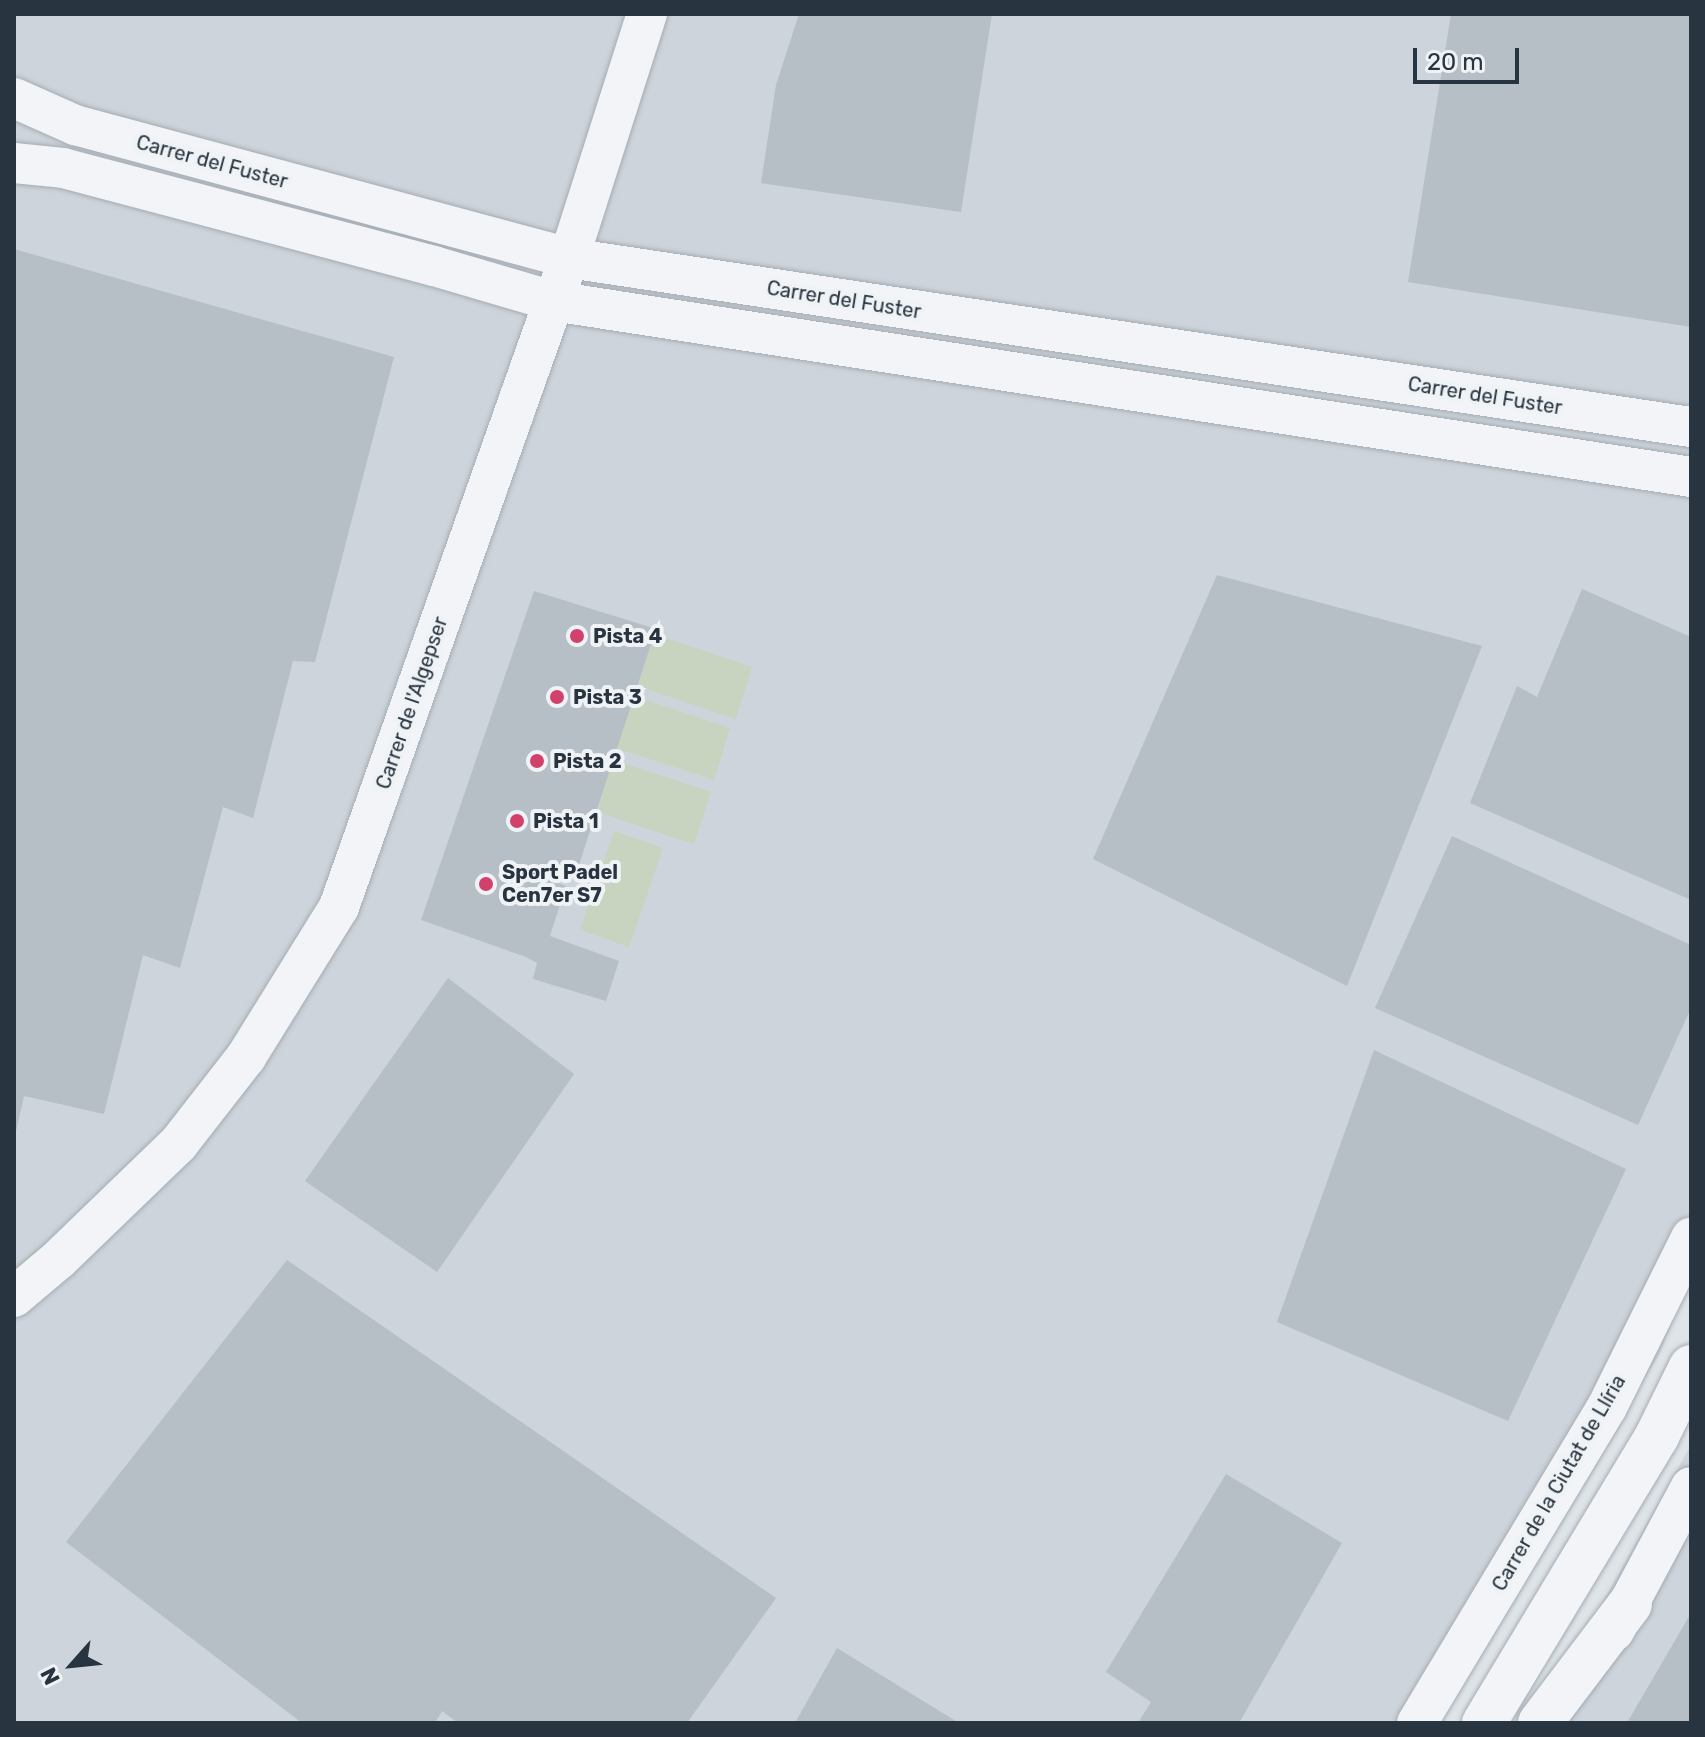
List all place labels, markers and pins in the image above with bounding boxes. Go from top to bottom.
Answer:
place label: Pista 4 [593,624,662,648]
marker: Pista 4 [568,627,586,645]
place label: Pista 3 [573,685,642,709]
marker: Pista 3 [548,688,566,706]
place label: Pista 2 [553,749,622,773]
marker: Pista 2 [528,752,546,770]
place label: Pista 1 [533,809,599,833]
marker: Pista 1 [508,812,526,830]
place label: Sport Padel Cen7er S7 [502,860,618,907]
marker: Sport Padel Cen7er S7 [477,875,495,893]

